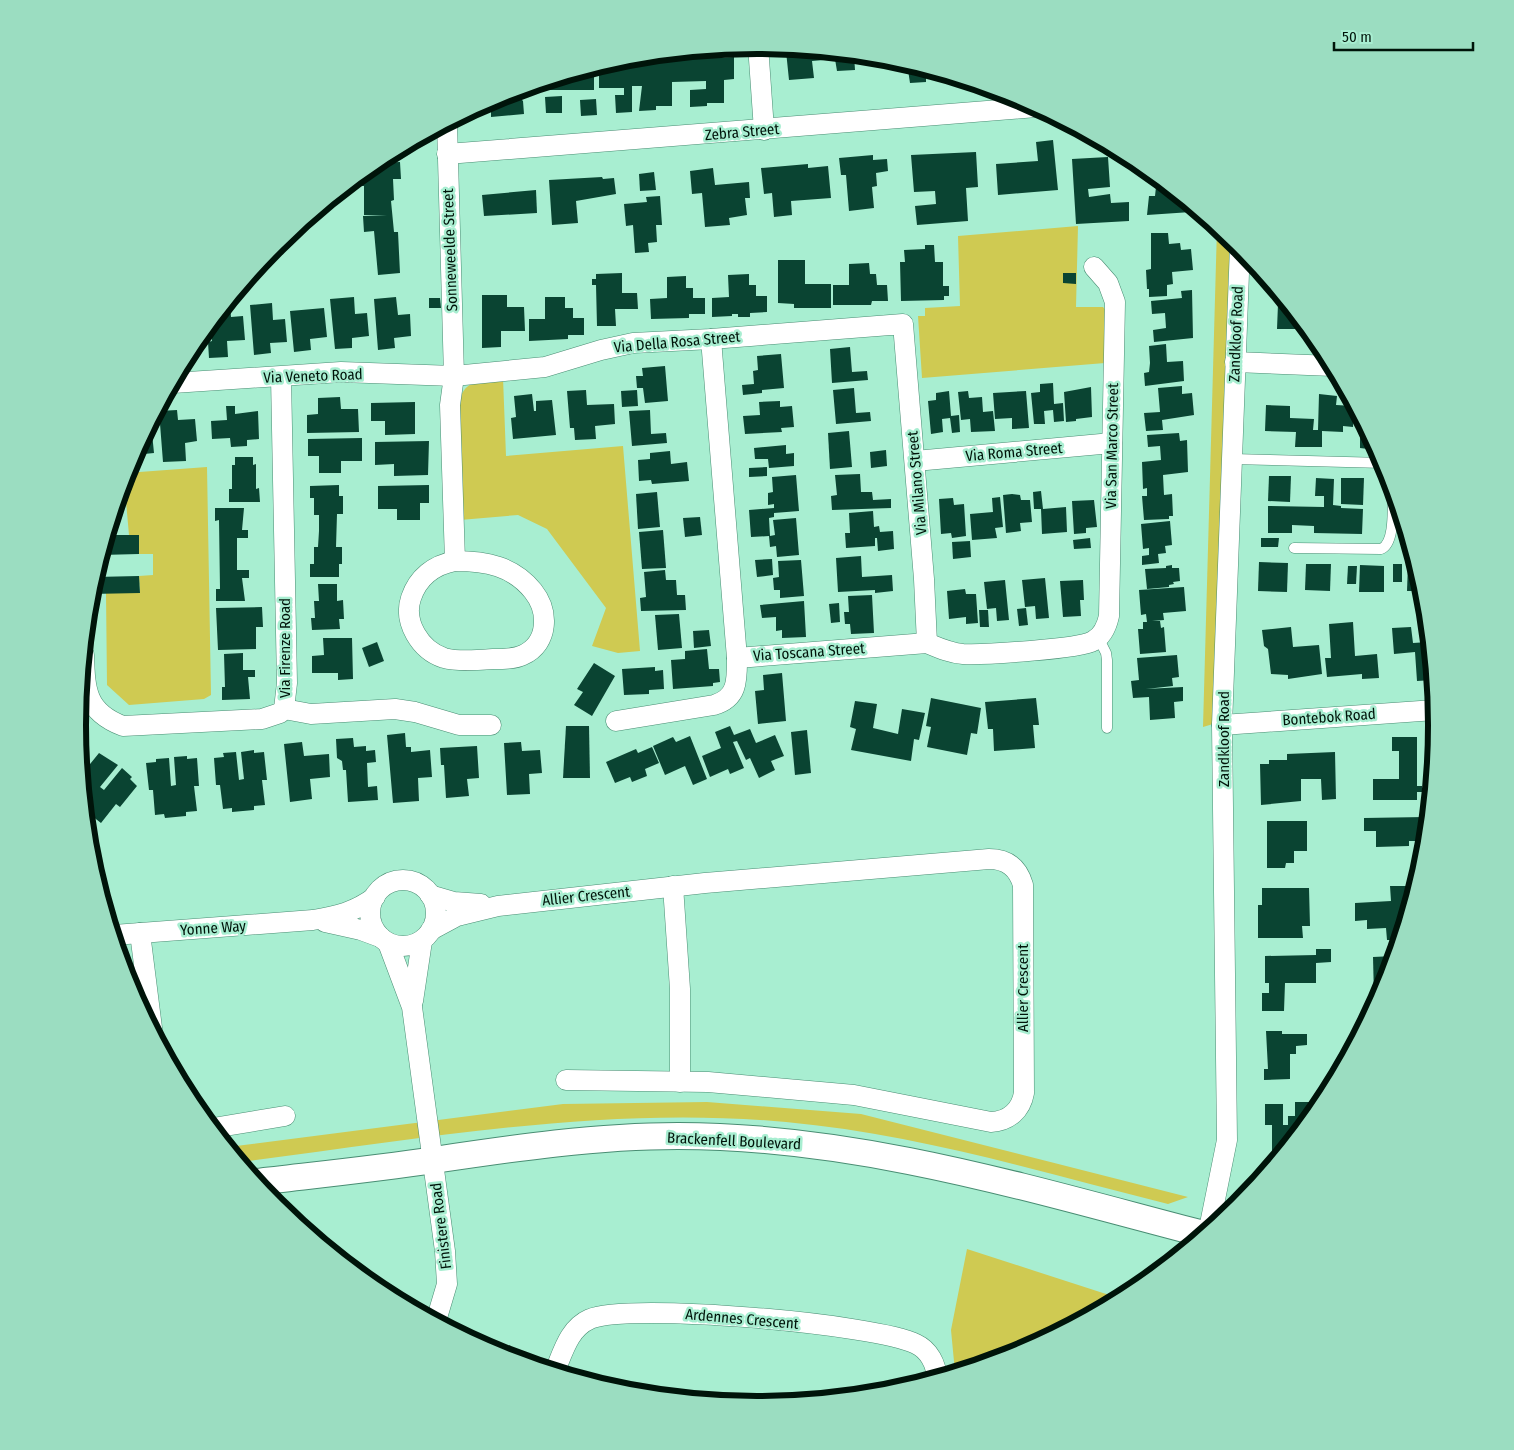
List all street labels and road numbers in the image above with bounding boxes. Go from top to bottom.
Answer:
street label: Zebra Street [704,120,780,144]
street label: Sonneweelde Street [439,188,461,312]
street label: Zandkloof Road [1225,286,1247,382]
street label: Via Della Rosa Street [613,327,741,357]
street label: Via Veneto Road [263,365,363,387]
street label: Via San Marco Street [1102,383,1122,509]
street label: Via Milano Street [903,430,931,536]
street label: Via Roma Street [965,439,1063,465]
street label: Via Firenze Road [276,598,294,698]
street label: Via Toscana Street [753,639,866,665]
street label: Zandkloof Road [1215,691,1233,787]
street label: Bontebok Road [1282,705,1376,729]
street label: Allier Crescent [541,882,631,910]
street label: Yonne Way [180,917,247,939]
street label: Allier Crescent [1014,944,1032,1032]
street label: Brackenfell Boulevard [667,1129,801,1153]
street label: Finistere Road [427,1182,455,1270]
street label: Ardennes Crescent [685,1305,800,1333]

